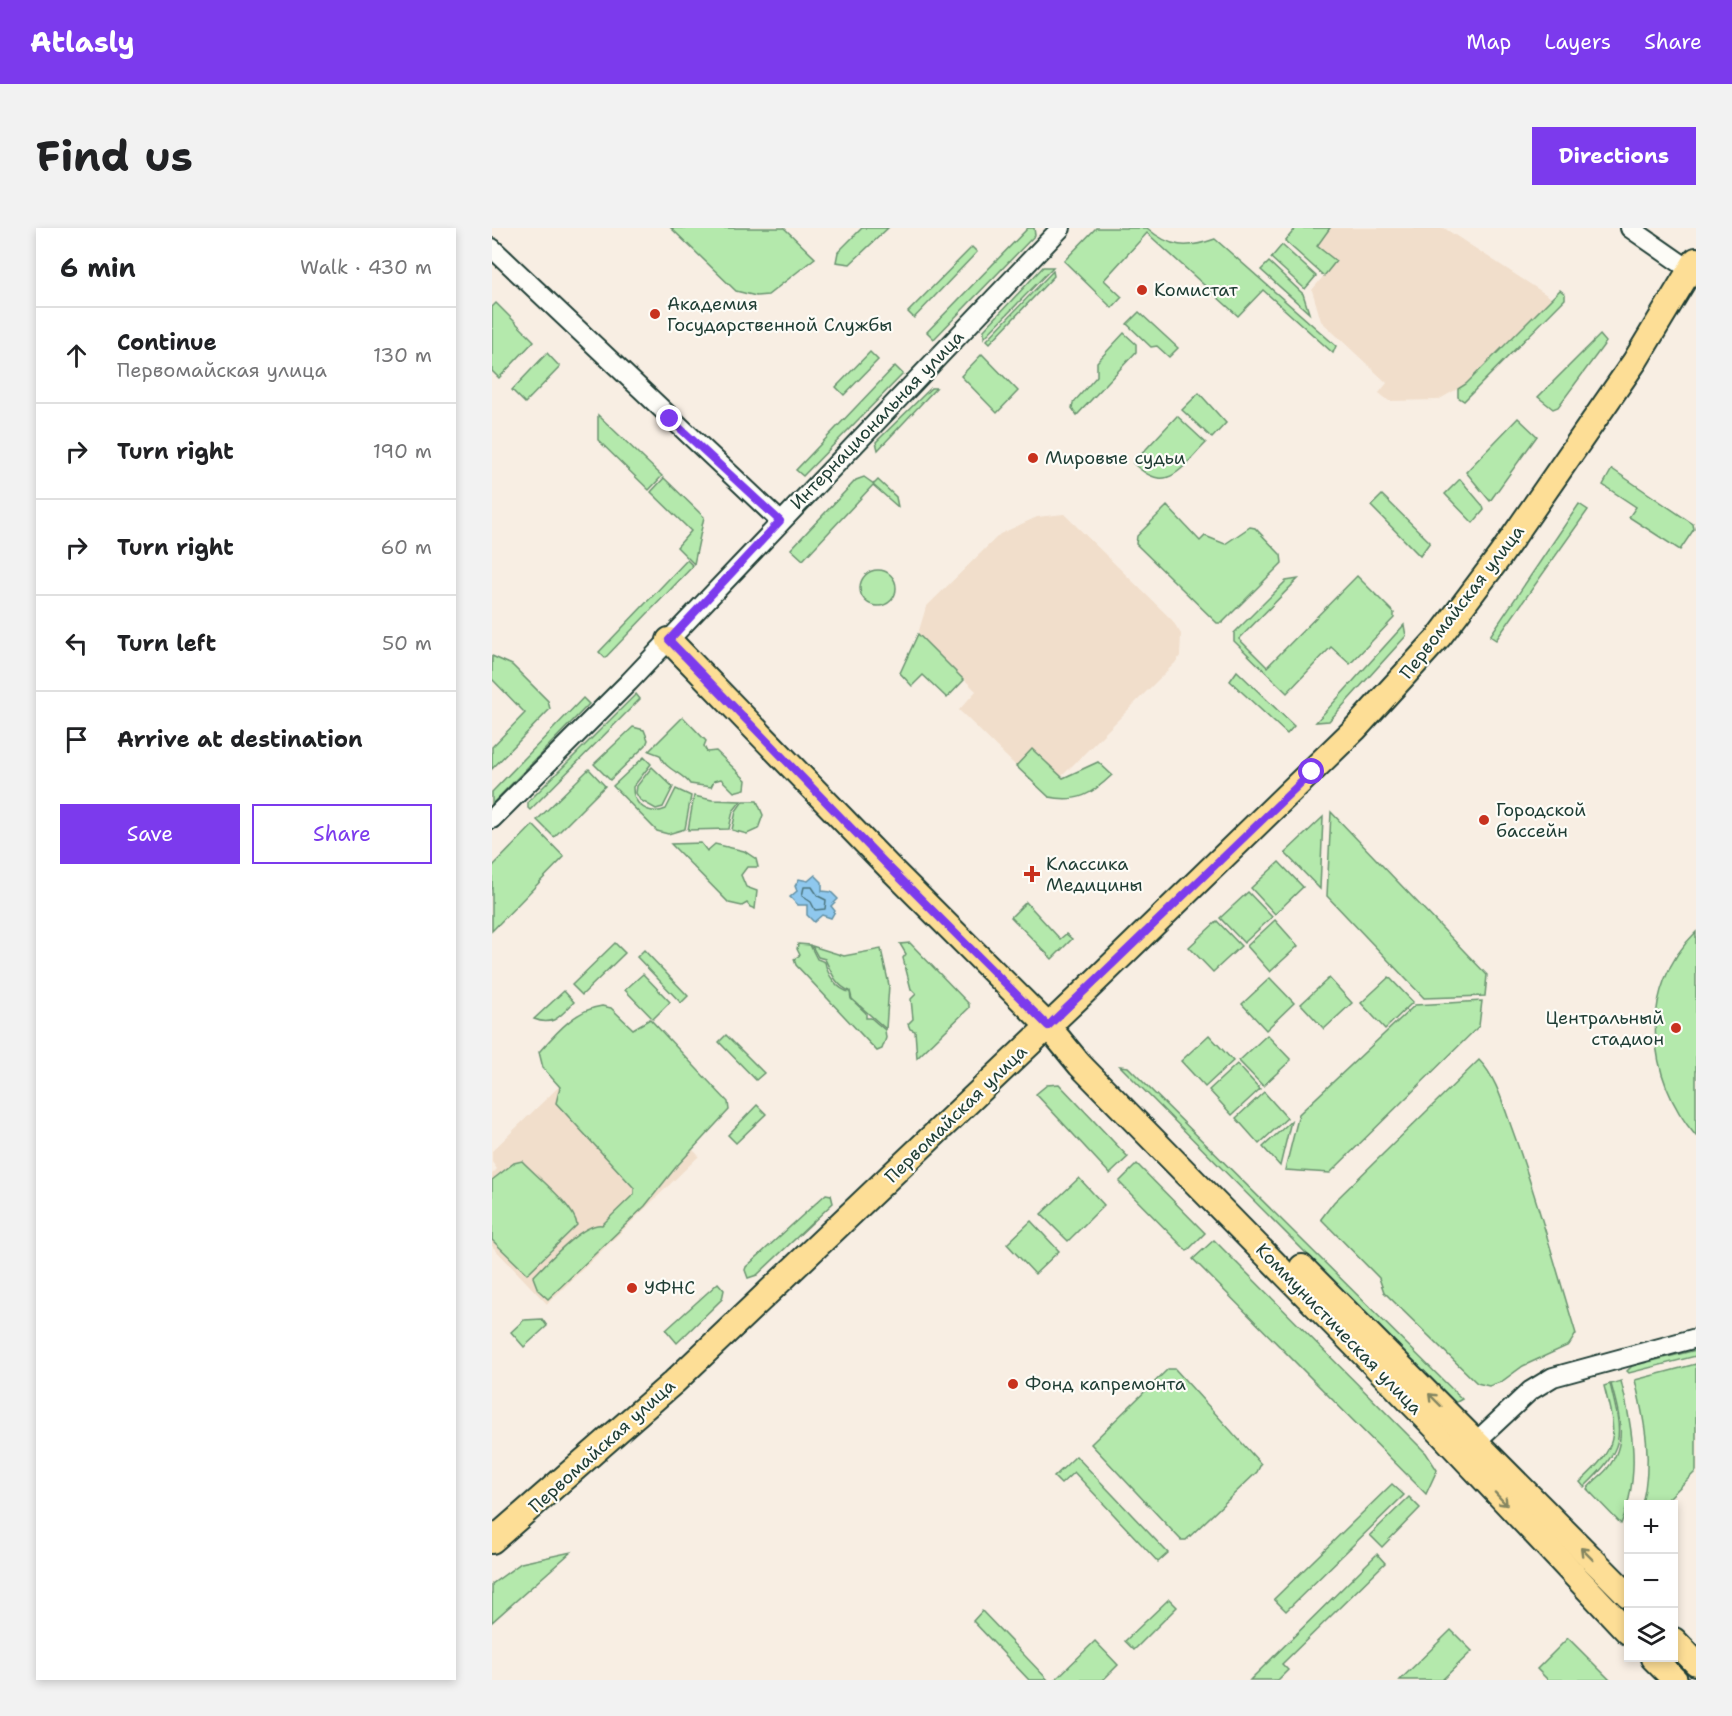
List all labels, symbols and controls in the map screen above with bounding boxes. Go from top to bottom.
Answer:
text: Atlasly [30,23,135,61]
text: Map [1466,28,1511,56]
text: Layers [1544,28,1611,56]
text: Share [1644,28,1702,56]
button: Directions [1532,127,1696,185]
text: Find us [36,128,193,184]
text: 6 min [60,250,136,285]
text: Walk · 430 m [300,254,432,280]
place label: Комистат [1154,278,1239,302]
marker: Комистат [1135,283,1149,297]
place label: Академия Государственной Службы [667,292,892,337]
marker: Академия Государственной Службы [648,307,662,321]
street label: Интернациональная улица [785,325,969,515]
text: Continue [117,328,217,357]
icon: ahead [60,339,93,372]
text: 130 m [373,342,432,368]
text: Первомайская улица [117,357,327,383]
route end [656,405,682,431]
icon: right [60,435,93,468]
text: Turn right [117,437,234,466]
text: 190 m [373,438,432,464]
place label: Мировые судьи [1045,446,1186,470]
marker: Мировые судьи [1026,451,1040,465]
street label: Первомайская улица [1394,520,1530,684]
icon: right [60,531,93,564]
text: Turn right [117,533,234,562]
text: 60 m [380,534,432,560]
icon: left [60,627,93,660]
text: Turn left [117,629,216,658]
text: 50 m [382,630,432,656]
icon: arrive [60,723,93,756]
text: Arrive at destination [117,725,363,754]
route start [1298,758,1324,784]
place label: Городской бассейн [1496,798,1586,843]
button: Save [60,804,240,864]
button: Share [252,804,432,864]
marker: Городской бассейн [1477,813,1491,827]
place label: Классика Медицины [1046,852,1143,897]
marker: Классика Медицины [1023,865,1041,883]
place label: Центральный стадион [1545,1006,1664,1051]
marker: Центральный стадион [1669,1021,1683,1035]
street label: Первомайская улица [880,1040,1032,1188]
street label: Коммунистическая улица [1250,1238,1428,1420]
place label: УФНС [644,1276,695,1300]
marker: УФНС [625,1281,639,1295]
place label: Фонд капремонта [1025,1372,1186,1396]
street label: Первомайская улица [524,1374,680,1518]
marker: Фонд капремонта [1006,1377,1020,1391]
one-way arrow [1427,1393,1442,1407]
one-way arrow [1494,1491,1508,1506]
map controls [1624,1500,1678,1662]
button: + [1624,1500,1678,1554]
one-way arrow [1580,1546,1595,1561]
button: − [1624,1554,1678,1608]
button: layers [1624,1608,1678,1662]

